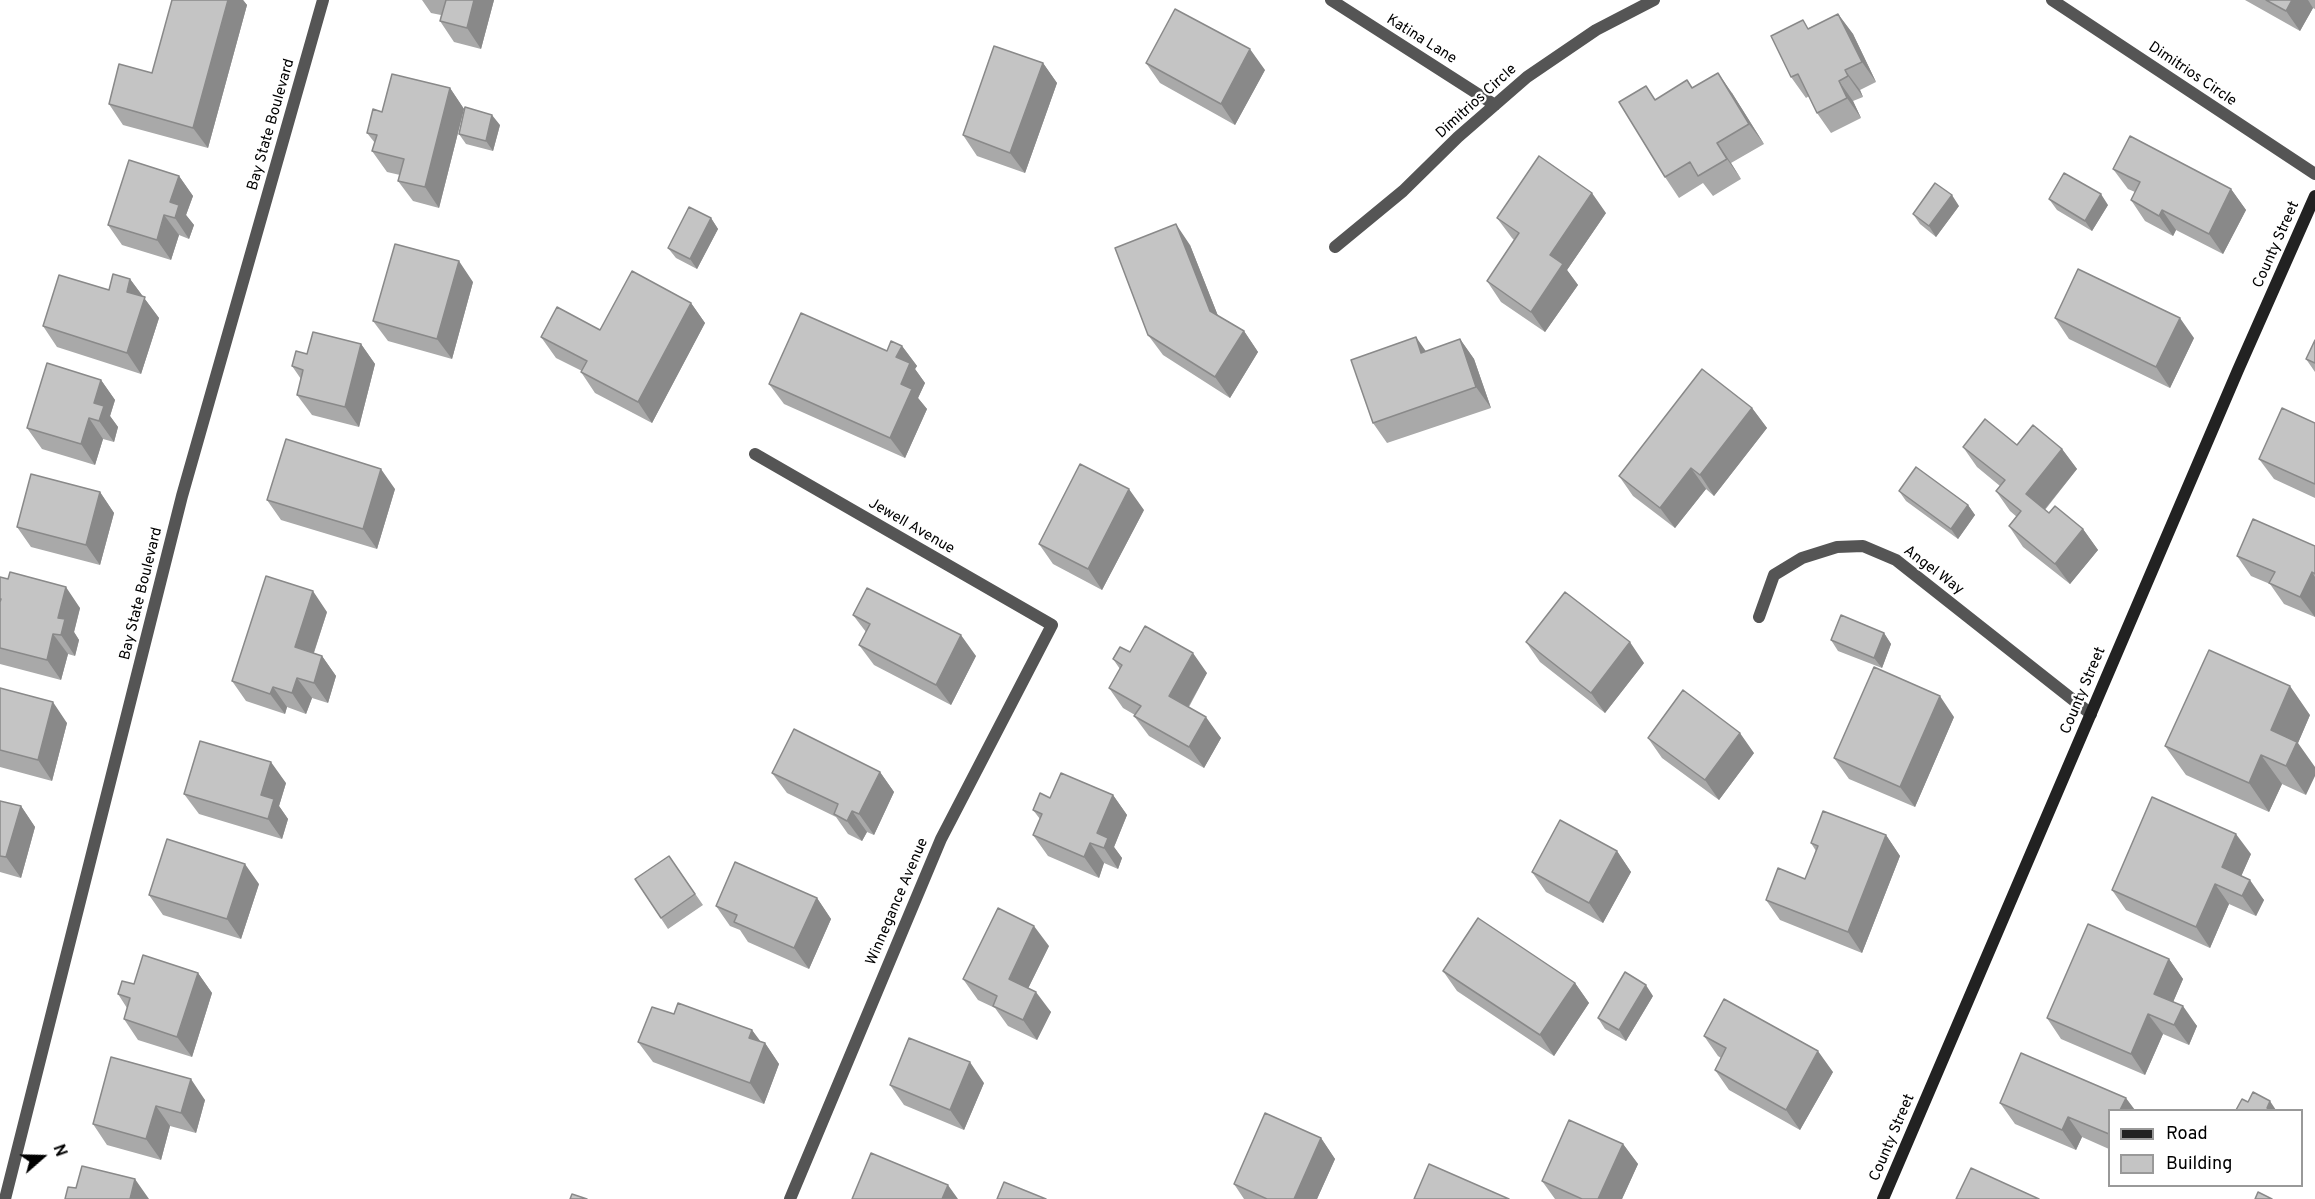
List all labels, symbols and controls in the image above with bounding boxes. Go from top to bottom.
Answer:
street label: Katina Lane [1382,11,1460,69]
street label: Dimitrios Circle [2144,39,2240,111]
street label: Bay State Boulevard [245,57,299,193]
street label: Dimitrios Circle [1433,61,1521,143]
street label: County Street [2250,199,2304,291]
street label: Jewell Avenue [865,495,957,559]
street label: Bay State Boulevard [117,526,167,662]
street label: Angel Way [1899,543,1967,599]
street label: County Street [2058,645,2110,737]
street label: Winnegance Avenue [863,836,933,968]
street label: County Street [1867,1092,1919,1184]
legend [2108,1109,2303,1187]
text: Road [2166,1123,2208,1146]
north arrow [12,1127,72,1187]
text: N [48,1142,70,1160]
text: Building [2166,1153,2232,1176]

